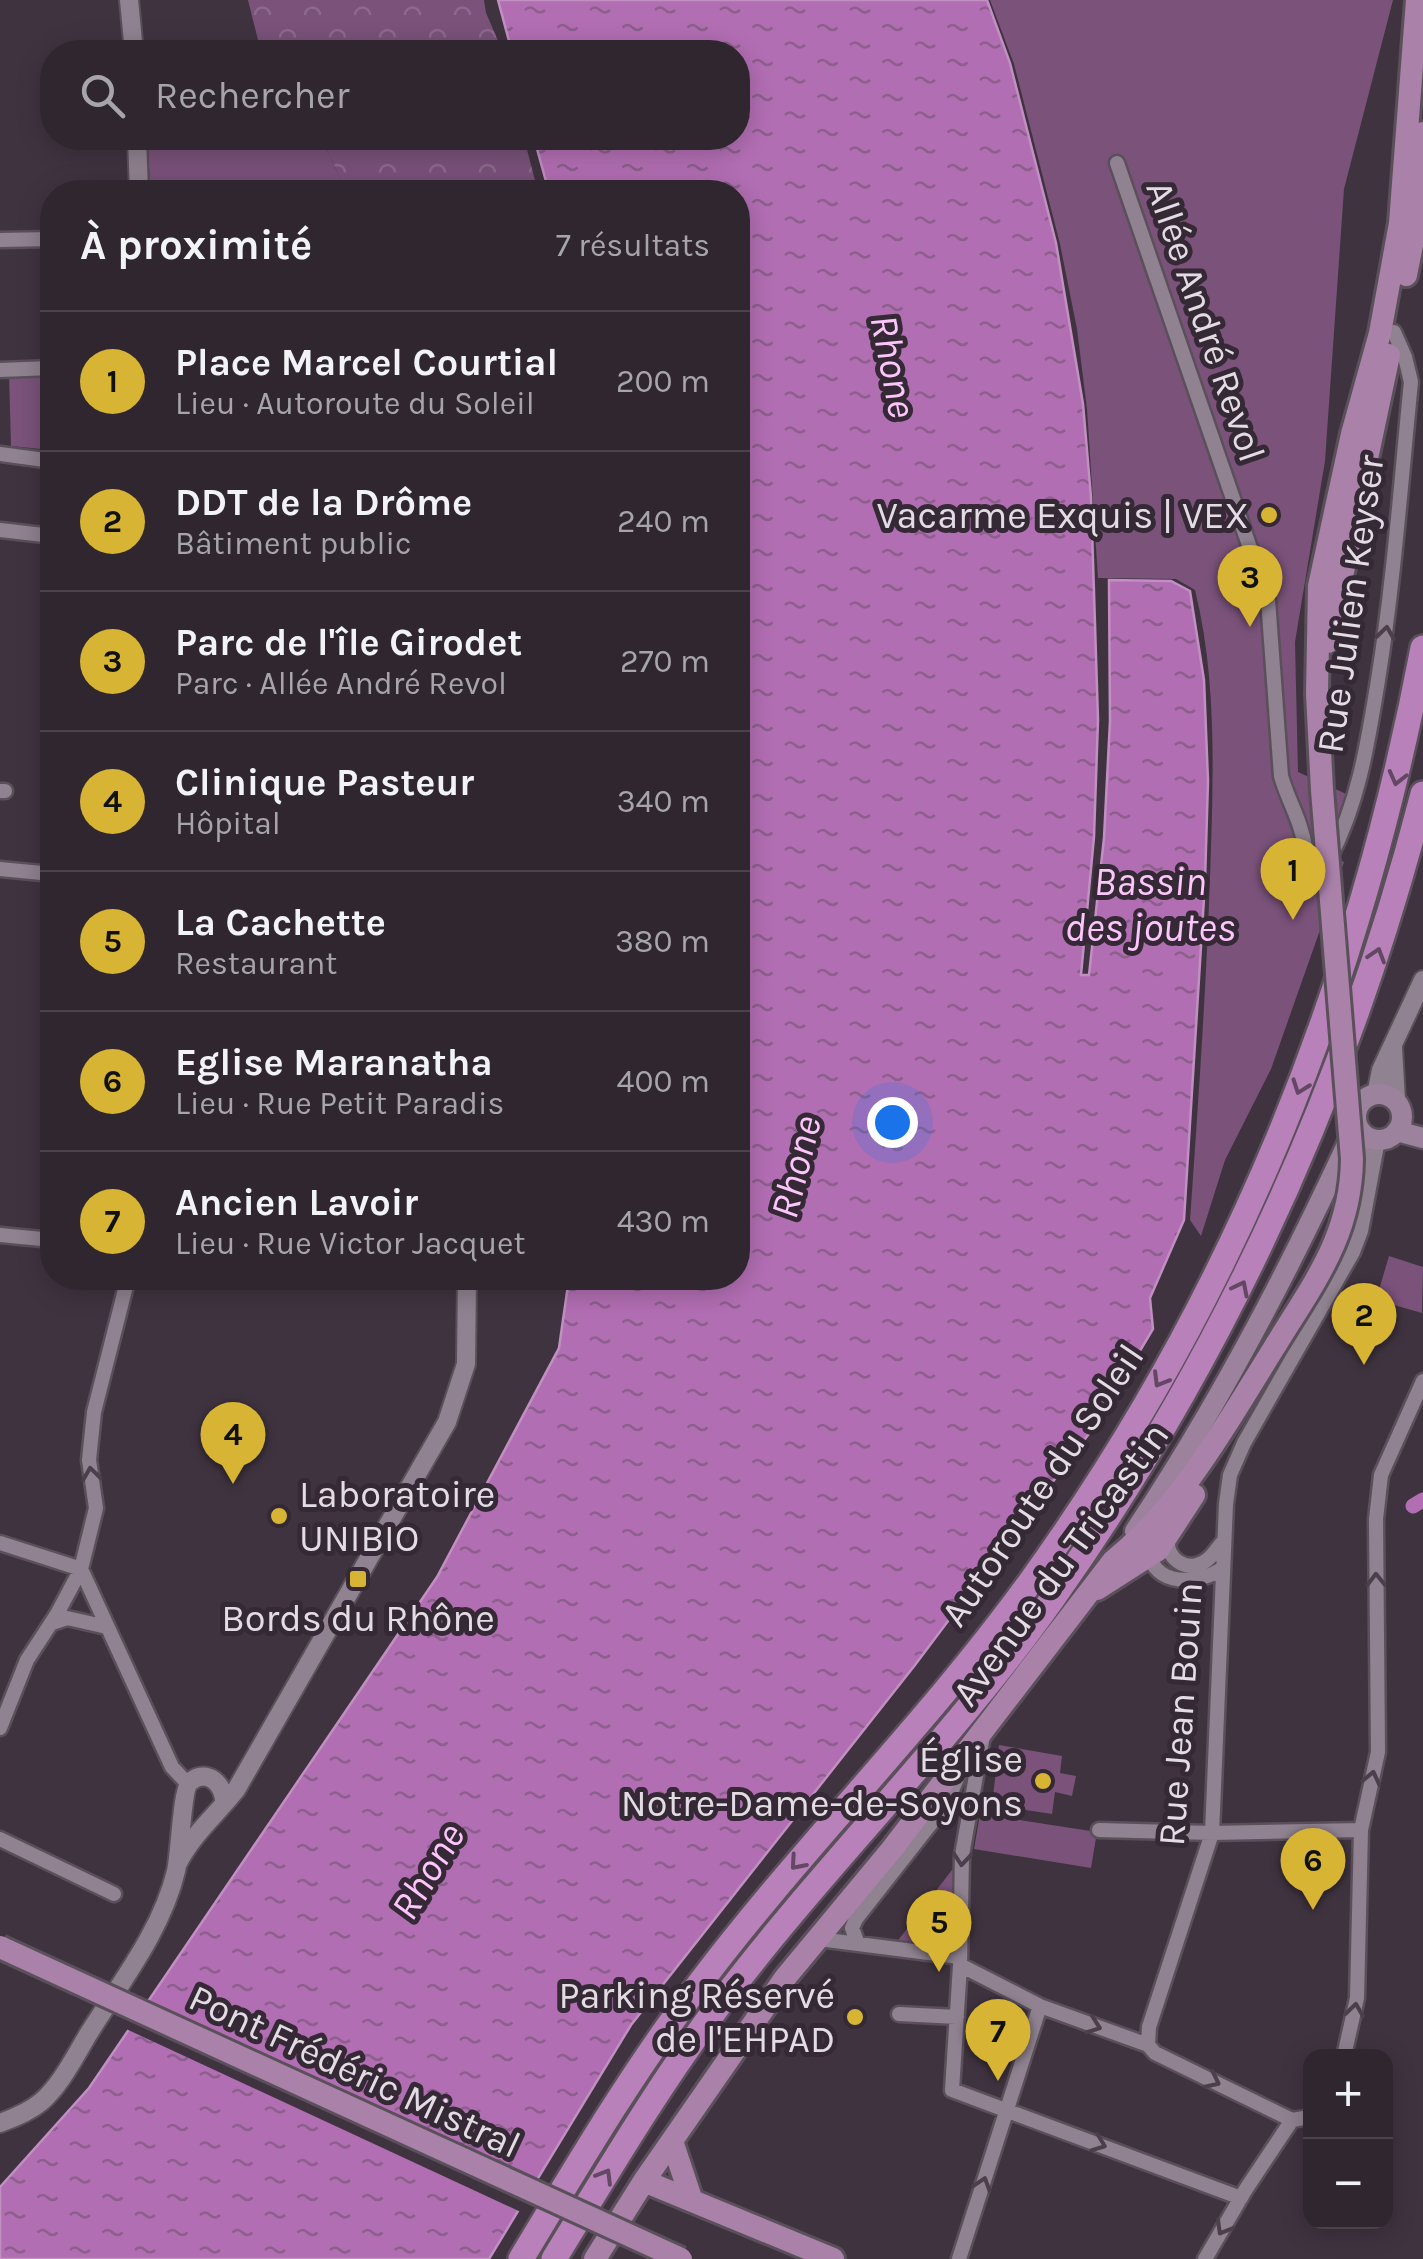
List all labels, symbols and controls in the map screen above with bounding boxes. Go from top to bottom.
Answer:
search box [40,40,750,150]
icon: search [75,68,130,123]
text: Rechercher [155,73,349,118]
street label: Allée André Revol [1136,175,1275,467]
text: À proximité [80,220,312,270]
text: 7 résultats [556,227,710,264]
water label: Rhone [861,311,926,421]
text: Place Marcel Courtial [175,340,558,385]
text: 1 [107,363,118,400]
text: 200 m [616,363,710,400]
text: Lieu · Autoroute du Soleil [175,385,535,422]
street label: Rue Julien Keyser [1307,452,1394,756]
text: DDT de la Drôme [175,480,472,525]
place label: Vacarme Exquis | VEX [876,493,1249,538]
text: 2 [103,503,122,540]
text: 240 m [617,503,710,540]
marker: Vacarme Exquis | VEX [1258,504,1280,526]
text: Bâtiment public [175,525,411,562]
pin: 3 [1218,544,1282,627]
text: Parc de l'île Girodet [175,620,522,665]
one-way arrow [1374,625,1395,641]
text: 3 [103,643,122,680]
text: 270 m [620,643,710,680]
text: Parc · Allée André Revol [175,665,507,702]
text: Clinique Pasteur [175,760,474,805]
one-way arrow [1388,769,1409,786]
text: 4 [103,783,122,820]
text: 340 m [617,783,710,820]
text: Hôpital [175,805,281,842]
pin: 1 [1260,838,1326,920]
water label: Bassin des joutes [1064,858,1236,951]
text: La Cachette [175,900,386,945]
text: 5 [103,923,122,960]
text: 380 m [615,923,710,960]
text: Restaurant [175,945,337,982]
one-way arrow [1365,947,1386,964]
text: Eglise Maranatha [175,1040,493,1085]
text: 6 [103,1063,122,1100]
text: 400 m [617,1063,710,1100]
one-way arrow [1291,1078,1312,1095]
text: Lieu · Rue Petit Paradis [175,1085,504,1122]
your location [867,1097,918,1148]
water label: Rhone [760,1111,831,1223]
text: Ancien Lavoir [175,1180,418,1225]
text: 7 [105,1203,120,1240]
text: 430 m [617,1203,710,1240]
text: Lieu · Rue Victor Jacquet [175,1225,526,1262]
one-way arrow [1229,1280,1248,1298]
pin: 2 [1332,1282,1396,1365]
street label: Autoroute du Soleil [931,1336,1154,1635]
one-way arrow [1153,1369,1172,1387]
pin: 4 [200,1402,266,1484]
street label: Avenue du Tricastin [943,1414,1178,1715]
one-way arrow [81,1466,102,1482]
place label: Laboratoire UNIBIO [299,1472,495,1561]
marker: Laboratoire UNIBIO [268,1505,290,1527]
marker: Bords du Rhône [347,1568,369,1590]
one-way arrow [1366,1572,1387,1588]
street label: Rue Jean Bouin [1149,1581,1212,1847]
place label: Bords du Rhône [221,1596,495,1641]
place label: Église Notre-Dame-de-Soyons [621,1736,1023,1826]
marker: Église Notre-Dame-de-Soyons [1032,1770,1054,1792]
one-way arrow [1360,1770,1381,1787]
water label: Rhone [381,1815,474,1928]
pin: 6 [1280,1828,1346,1910]
one-way arrow [791,1851,809,1870]
one-way arrow [952,1851,974,1867]
pin: 5 [906,1890,972,1972]
place label: Parking Réservé de l'EHPAD [559,1973,835,2062]
street label: Pont Frédéric Mistral [182,1975,527,2168]
pin: 7 [966,1998,1030,2081]
one-way arrow [1343,2001,1364,2018]
marker: Parking Réservé de l'EHPAD [844,2006,866,2028]
one-way arrow [1084,2014,1102,2034]
map controls [1303,2049,1393,2229]
button: + [1303,2049,1393,2139]
one-way arrow [1202,2069,1220,2088]
one-way arrow [1089,2132,1107,2152]
button: − [1303,2139,1393,2229]
one-way arrow [593,2169,612,2187]
one-way arrow [972,2176,992,2193]
one-way arrow [1216,2217,1235,2235]

